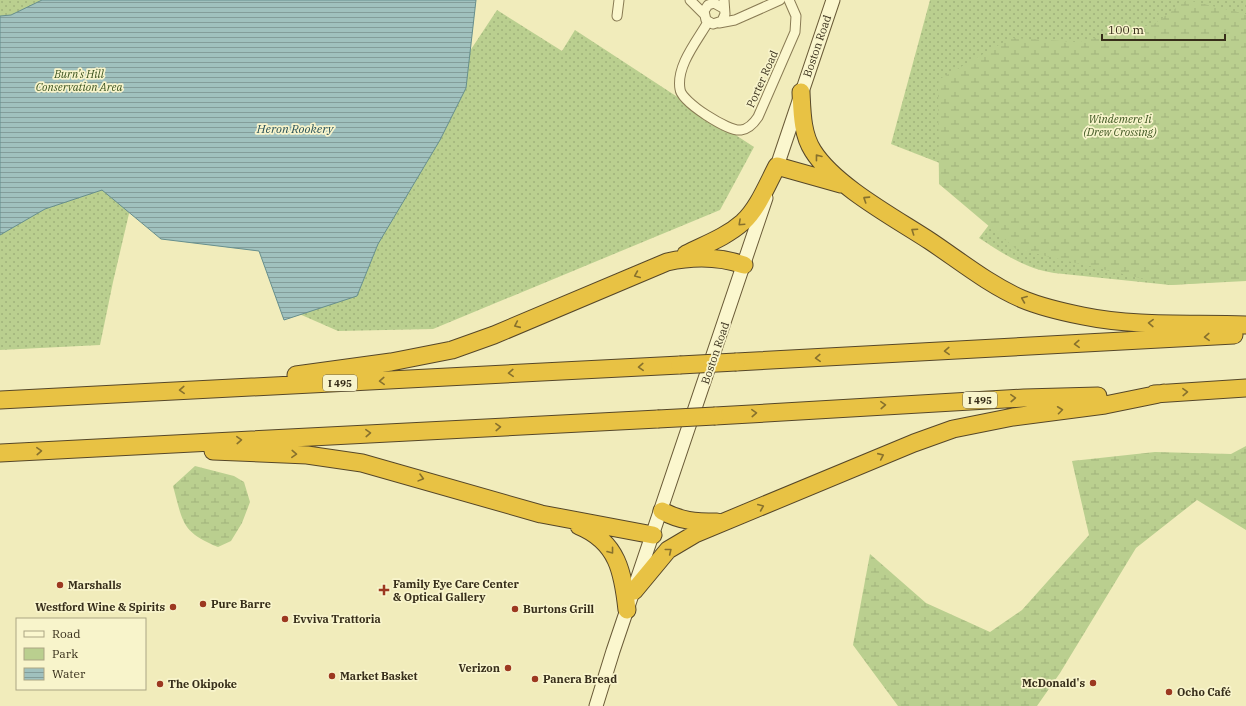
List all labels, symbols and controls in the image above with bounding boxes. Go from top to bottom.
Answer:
street label: Boston Road [800,13,834,79]
scale bar [1102,16,1225,42]
text: 100 m [1108,22,1144,37]
street label: Porter Road [743,48,781,110]
park label: Burn’s Hill Conservation Area [36,67,122,94]
park label: Windemere Ii (Drew Crossing) [1083,112,1157,139]
water label: Heron Rookery [256,121,335,136]
one-way arrow [816,155,823,162]
one-way arrow [863,196,870,204]
one-way arrow [738,218,746,225]
one-way arrow [911,228,918,235]
one-way arrow [633,270,640,278]
one-way arrow [1020,296,1027,304]
one-way arrow [1148,319,1154,328]
one-way arrow [513,320,521,328]
street label: Boston Road [698,320,732,386]
one-way arrow [1204,332,1210,341]
one-way arrow [1074,340,1080,349]
one-way arrow [944,347,950,356]
one-way arrow [815,354,821,362]
one-way arrow [638,363,644,371]
one-way arrow [508,369,514,378]
road number: I 495 [323,375,357,391]
one-way arrow [379,377,385,385]
one-way arrow [179,386,185,395]
one-way arrow [1182,388,1188,396]
road number: I 495 [963,392,997,408]
one-way arrow [1010,394,1016,403]
one-way arrow [880,401,886,410]
one-way arrow [1057,406,1063,415]
one-way arrow [751,409,757,418]
one-way arrow [495,422,501,431]
one-way arrow [365,429,371,438]
one-way arrow [236,436,242,445]
one-way arrow [36,446,42,455]
one-way arrow [291,450,297,459]
one-way arrow [877,453,884,461]
one-way arrow [418,474,424,482]
one-way arrow [758,503,765,511]
one-way arrow [606,546,613,554]
one-way arrow [664,548,671,555]
place label: Family Eye Care Center & Optical Gallery [393,577,519,604]
place label: Marshalls [68,578,122,592]
marker: Marshalls [55,580,65,590]
marker: Family Eye Care Center & Optical Gallery [378,584,390,596]
place label: Pure Barre [211,597,271,611]
marker: Pure Barre [198,599,208,609]
place label: Westford Wine & Spirits [35,600,165,614]
marker: Westford Wine & Spirits [168,602,178,612]
place label: Burtons Grill [523,602,594,616]
marker: Burtons Grill [510,604,520,614]
place label: Evviva Trattoria [293,612,381,626]
marker: Evviva Trattoria [280,614,290,624]
legend [16,618,146,690]
text: Road [52,626,81,641]
text: Park [52,646,78,661]
place label: Verizon [459,661,500,675]
marker: Verizon [503,663,513,673]
text: Water [52,666,86,681]
place label: Market Basket [340,669,418,683]
marker: Market Basket [327,671,337,681]
place label: Panera Bread [543,672,617,686]
marker: Panera Bread [530,674,540,684]
place label: McDonald's [1022,676,1085,690]
place label: The Okipoke [168,677,237,691]
marker: McDonald's [1088,678,1098,688]
marker: The Okipoke [155,679,165,689]
place label: Ocho Café [1177,685,1231,699]
marker: Ocho Café [1164,687,1174,697]

